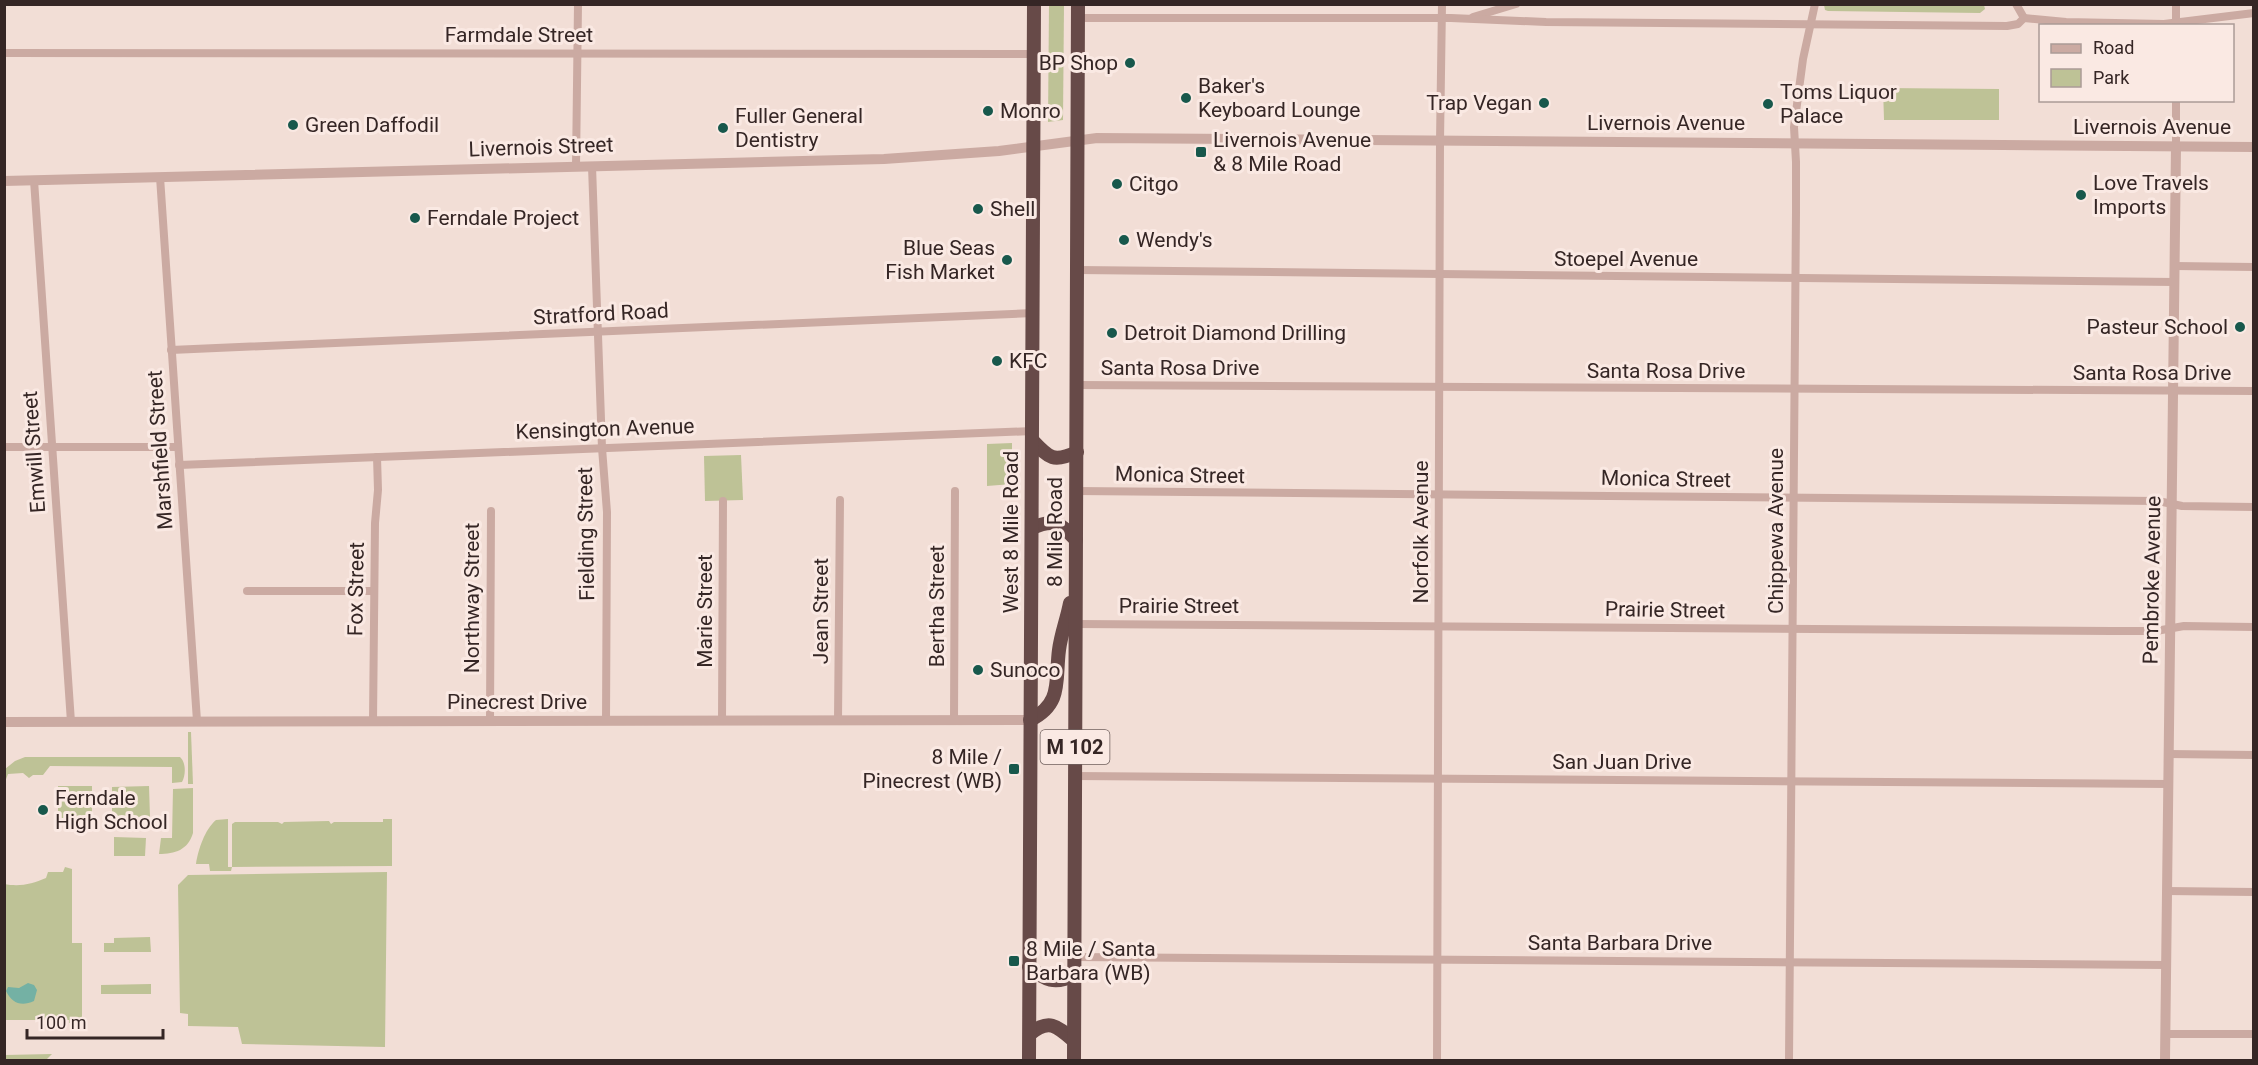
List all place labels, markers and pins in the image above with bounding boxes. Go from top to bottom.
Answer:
place label: BP Shop [1039,51,1118,75]
marker: BP Shop [1123,56,1137,70]
place label: Baker's Keyboard Lounge [1198,74,1360,122]
place label: Toms Liquor Palace [1780,80,1897,128]
marker: Baker's Keyboard Lounge [1179,91,1193,105]
place label: Trap Vegan [1426,91,1532,115]
marker: Trap Vegan [1537,96,1551,110]
marker: Toms Liquor Palace [1761,97,1775,111]
place label: Monro [1000,99,1061,123]
place label: Fuller General Dentistry [735,104,863,152]
marker: Monro [981,104,995,118]
place label: Green Daffodil [305,113,439,137]
marker: Green Daffodil [286,118,300,132]
marker: Fuller General Dentistry [716,121,730,135]
place label: Livernois Avenue & 8 Mile Road [1213,128,1371,176]
marker: Livernois Avenue & 8 Mile Road [1194,145,1208,159]
place label: Love Travels Imports [2093,171,2209,219]
place label: Citgo [1129,172,1178,196]
marker: Citgo [1110,177,1124,191]
marker: Love Travels Imports [2074,188,2088,202]
place label: Shell [990,197,1035,221]
marker: Shell [971,202,985,216]
place label: Ferndale Project [427,206,579,230]
marker: Ferndale Project [408,211,422,225]
place label: Wendy's [1136,228,1213,252]
marker: Wendy's [1117,233,1131,247]
place label: Blue Seas Fish Market [885,236,995,284]
marker: Blue Seas Fish Market [1000,253,1014,267]
place label: Pasteur School [2087,315,2228,339]
marker: Pasteur School [2233,320,2247,334]
place label: Detroit Diamond Drilling [1124,321,1346,345]
marker: Detroit Diamond Drilling [1105,326,1119,340]
place label: KFC [1009,349,1047,373]
marker: KFC [990,354,1004,368]
place label: Sunoco [990,658,1061,682]
marker: Sunoco [971,663,985,677]
place label: 8 Mile / Pinecrest (WB) [863,745,1002,793]
marker: 8 Mile / Pinecrest (WB) [1007,762,1021,776]
place label: Ferndale High School [55,786,168,834]
marker: Ferndale High School [36,803,50,817]
place label: 8 Mile / Santa Barbara (WB) [1026,937,1156,985]
marker: 8 Mile / Santa Barbara (WB) [1007,954,1021,968]

